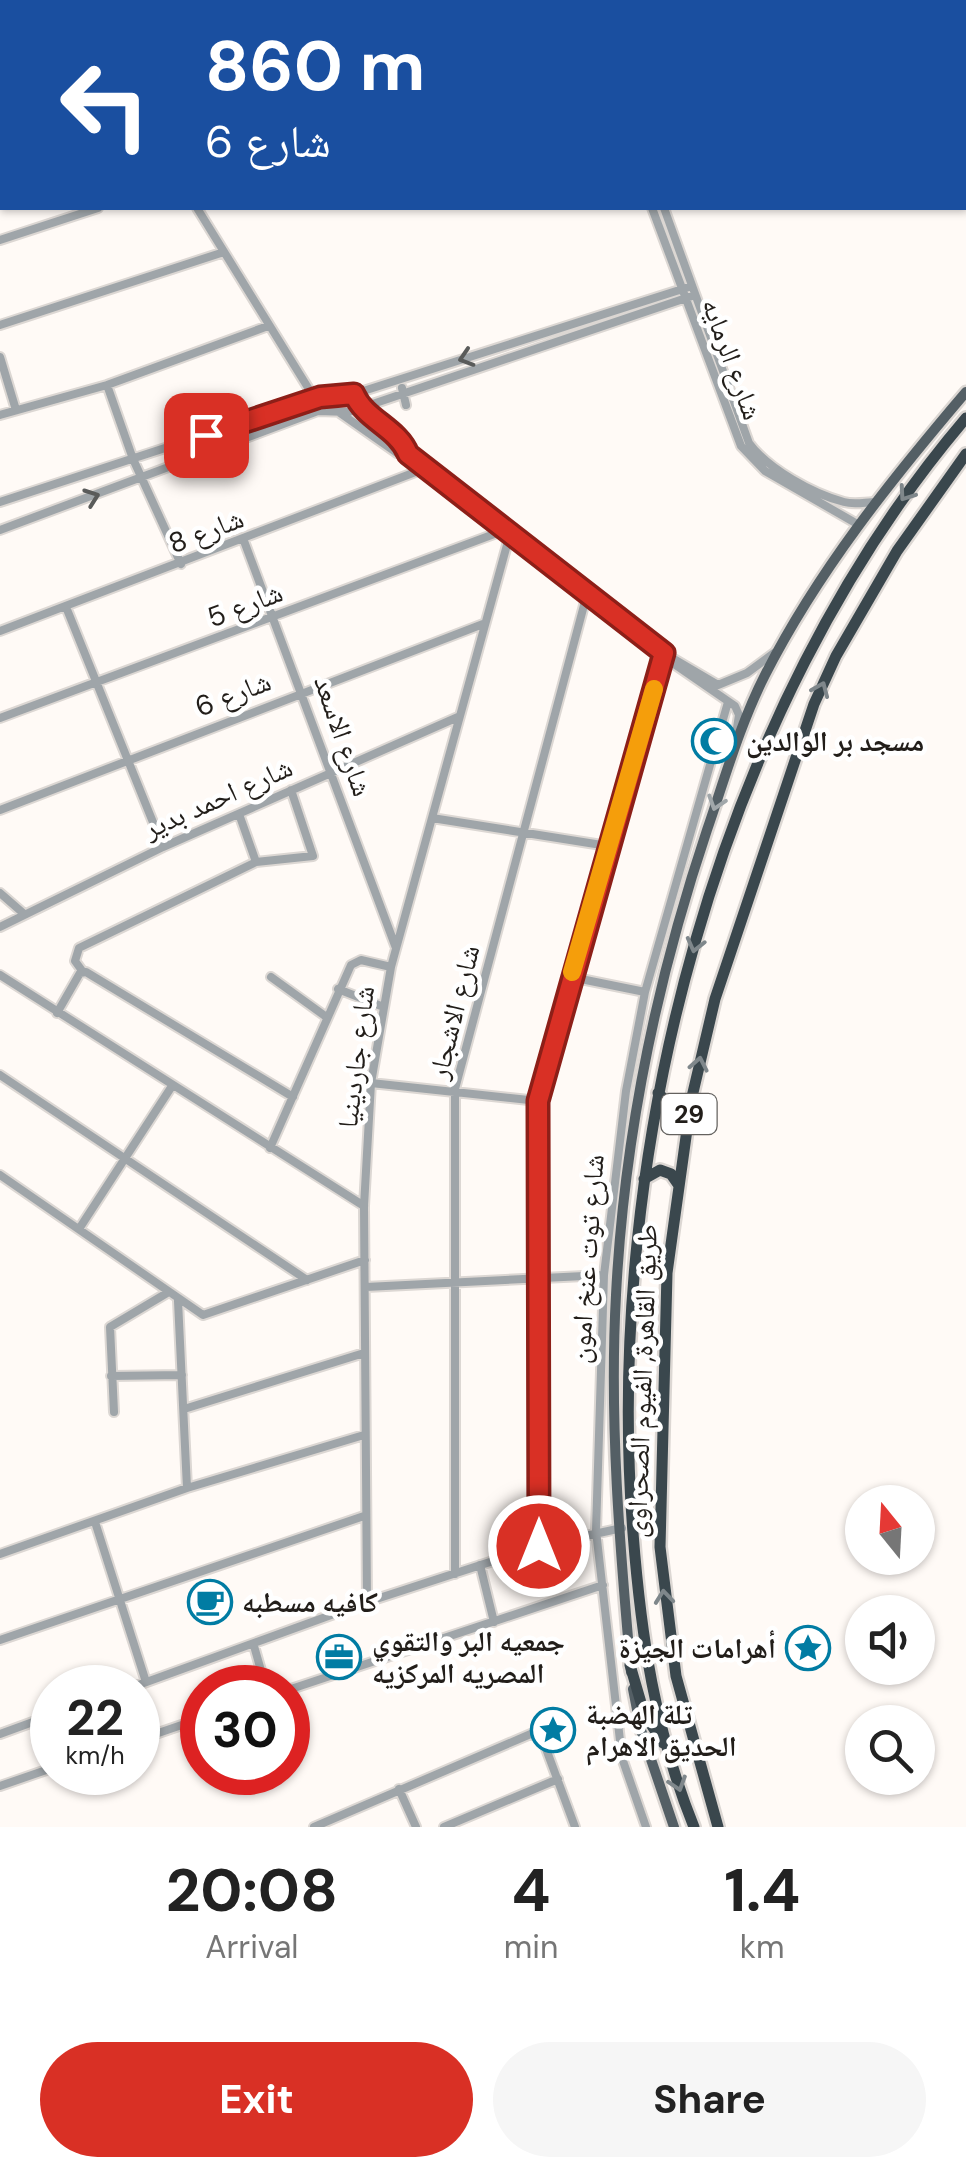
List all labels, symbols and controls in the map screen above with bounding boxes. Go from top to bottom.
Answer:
text: 860 m [205,21,425,112]
icon: left [40,40,170,170]
text: شارع 6 [205,112,331,171]
street label: شارع الرمايه [693,293,771,425]
one-way arrow [458,346,475,367]
pin [164,393,249,478]
icon: arrive [179,408,234,463]
one-way arrow [900,483,918,502]
one-way arrow [82,488,99,509]
street label: شارع 8 [163,500,249,562]
street label: شارع 5 [202,574,288,636]
street label: شارع 6 [190,663,276,725]
street label: شارع الاسعد [305,671,381,801]
one-way arrow [809,681,829,699]
mosque icon: مسجد بر الوالدين [691,718,737,764]
place label: مسجد بر الوالدين [746,723,924,760]
street label: شارع احمد بدير [137,749,298,848]
one-way arrow [708,793,728,810]
one-way arrow [686,936,707,953]
street label: شارع الاشجار [419,941,488,1084]
street label: شارع جاردينيا [329,984,383,1130]
one-way arrow [687,1056,708,1073]
road number: 29 [662,1094,716,1134]
street label: شارع توت عنخ امون [561,1153,613,1365]
street label: طريق القاهرة, الفيوم الصحراوى [618,1223,666,1539]
north arrow [845,1485,935,1575]
map controls [845,1485,935,1795]
position arrow [487,1494,591,1598]
cafe icon: كافيه مسطبه [187,1579,233,1625]
place label: كافيه مسطبه [242,1584,378,1621]
one-way arrow [654,1588,675,1604]
button: sound [845,1595,935,1685]
place label: جمعيه البر والتقوي المصريه المركزيه [372,1623,565,1692]
place icon: أهرامات الجيزة [785,1625,831,1671]
place label: أهرامات الجيزة [619,1630,776,1667]
office icon: جمعيه البر والتقوي المصريه المركزيه [316,1634,362,1680]
speed limit sign: 30 [180,1665,310,1795]
text: 22 [66,1685,124,1751]
place label: تلة الهضبة الحديق الاهرام [586,1696,737,1766]
button: search [845,1705,935,1795]
place icon: تلة الهضبة الحديق الاهرام [530,1707,576,1753]
text: km/h [65,1739,125,1772]
one-way arrow [666,1775,687,1792]
text: 20:08 [166,1851,338,1930]
text: 4 [512,1851,551,1930]
text: 1.4 [724,1851,800,1930]
text: Arrival [205,1926,298,1968]
text: min [504,1926,558,1968]
text: km [740,1926,784,1968]
button: Exit [40,2042,473,2157]
button: Share [493,2042,926,2157]

